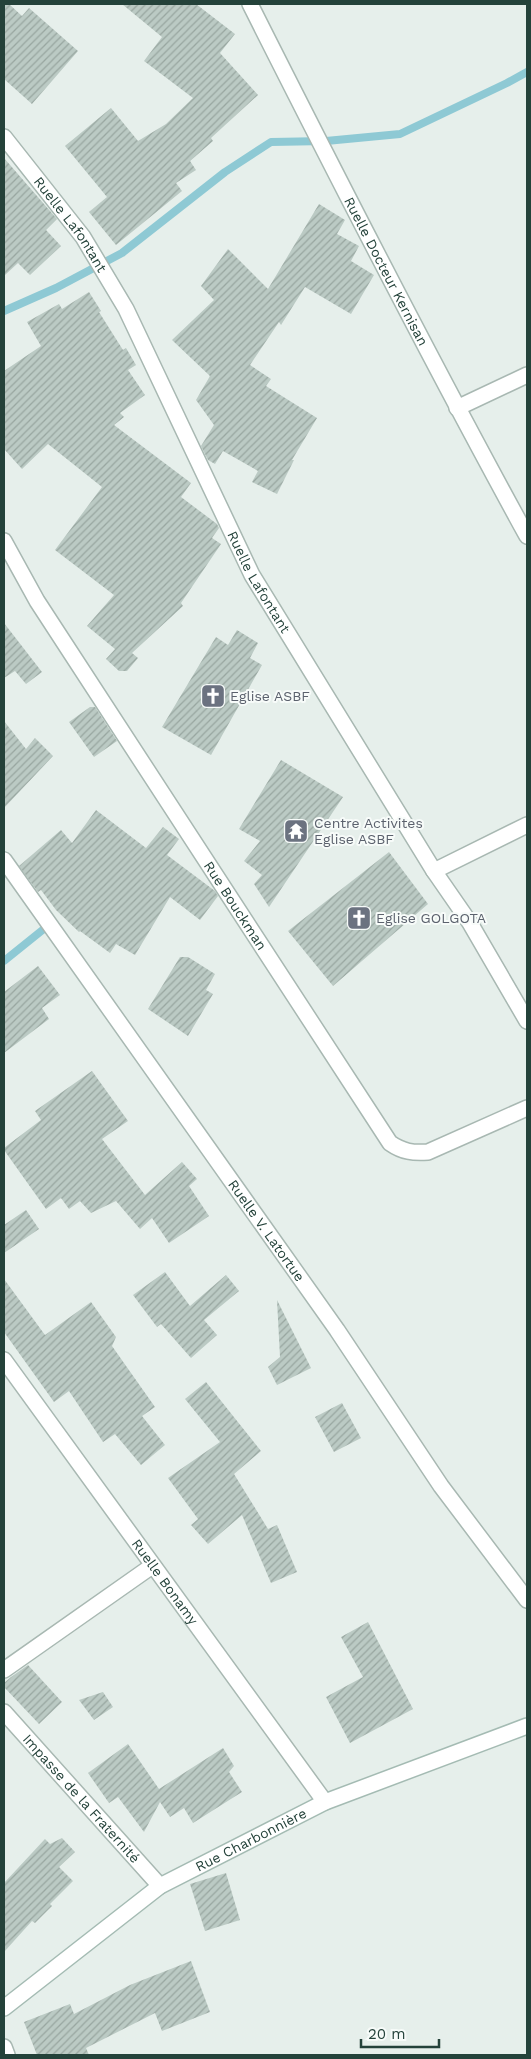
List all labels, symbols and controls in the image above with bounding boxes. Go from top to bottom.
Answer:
street label: Ruelle Lafontant [31,174,110,275]
street label: Ruelle Docteur Kernisan [341,194,431,348]
street label: Ruelle Lafontant [224,528,294,636]
church icon: Eglise ASBF [200,683,226,709]
place label: Eglise ASBF [230,688,310,704]
place label: Centre Activites Eglise ASBF [314,815,423,847]
temple icon: Centre Activites Eglise ASBF [283,818,309,844]
street label: Rue Bouckman [201,858,270,953]
church icon: Eglise GOLGOTA [346,905,372,931]
place label: Eglise GOLGOTA [376,910,486,926]
street label: Ruelle V. Latortue [225,1176,308,1284]
street label: Ruelle Bonamy [129,1536,202,1628]
street label: Impasse de la Fraternité [20,1731,143,1866]
street label: Rue Charbonnière [193,1805,309,1875]
scale bar [361,2016,438,2048]
text: 20 m [368,2025,406,2043]

